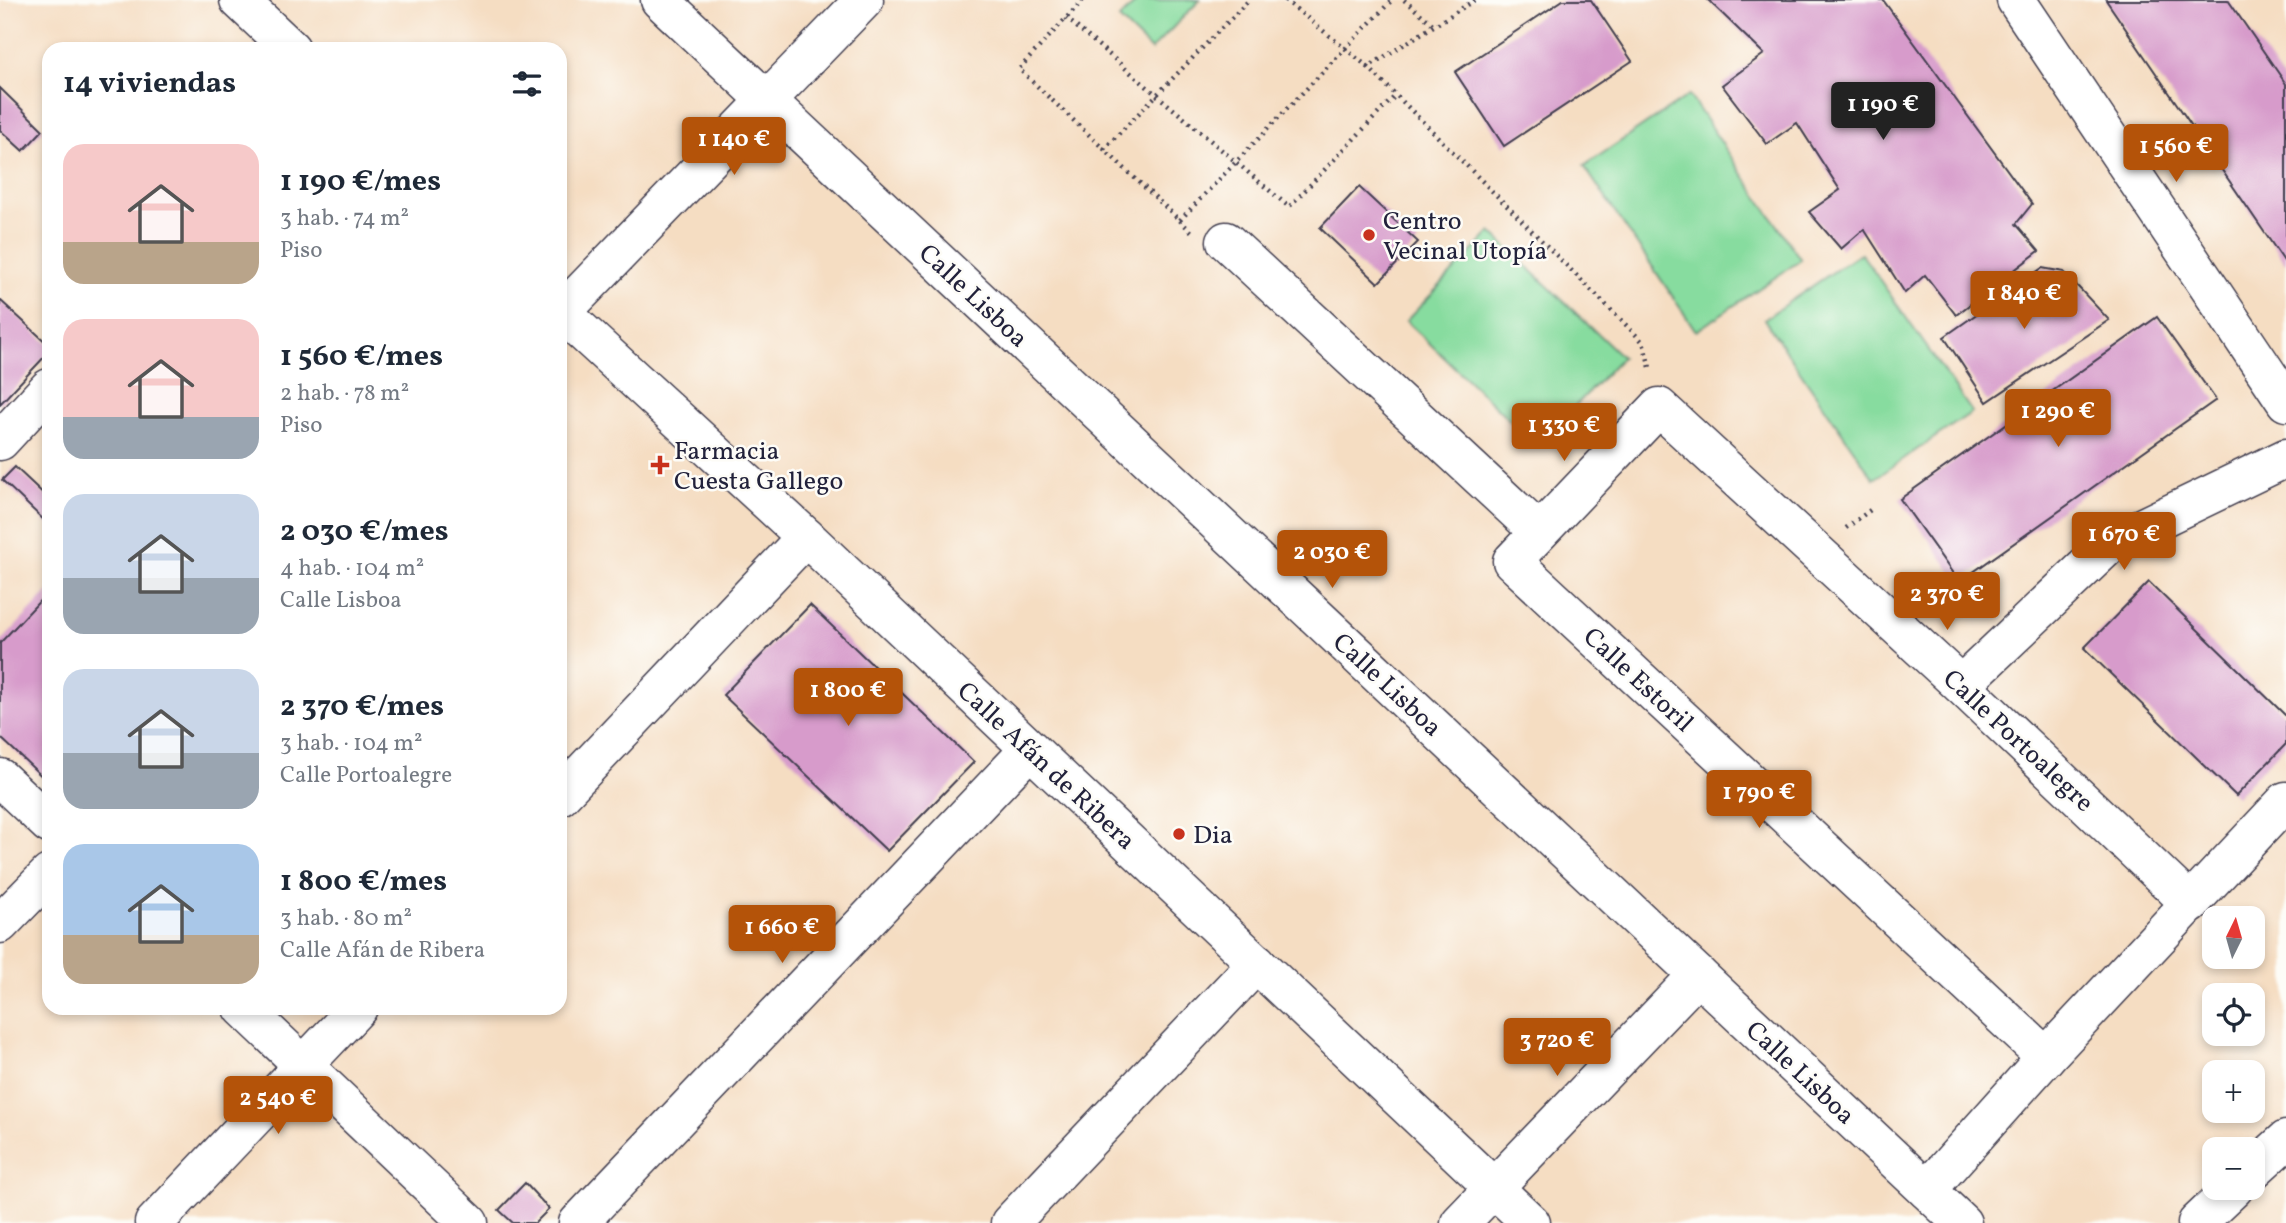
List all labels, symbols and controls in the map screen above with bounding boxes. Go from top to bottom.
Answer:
text: 14 viviendas [63,63,236,105]
icon: filters [508,65,546,103]
pin: 1 190 € [1818,82,1948,142]
text: 1 190 € [1847,89,1919,121]
pin: 1 140 € [669,118,799,177]
text: 1 140 € [698,124,770,156]
pin: 1 560 € [2111,124,2241,184]
text: 1 560 € [2139,131,2213,163]
text: 1 190 €/mes [280,161,441,203]
icon: home [119,172,203,256]
text: 3 hab. · 74 m² [280,203,409,235]
place label: Centro Vecinal Utopía [1383,204,1548,270]
marker: Centro Vecinal Utopía [1361,227,1377,243]
text: Piso [280,235,322,267]
street label: Calle Lisboa [910,236,1035,357]
pin: 1 840 € [1959,272,2089,331]
text: 1 840 € [1986,278,2062,310]
text: 1 560 €/mes [280,336,443,378]
icon: home [119,347,203,431]
text: 2 hab. · 78 m² [280,378,409,410]
pin: 1 290 € [1993,390,2123,449]
text: 1 290 € [2021,396,2095,428]
pin: 1 330 € [1499,404,1629,463]
text: Piso [280,410,322,442]
text: 1 330 € [1528,410,1600,442]
place label: Farmacia Cuesta Gallego [674,434,843,500]
marker: Farmacia Cuesta Gallego [652,457,668,473]
text: 2 030 €/mes [280,511,449,553]
pin: 1 670 € [2059,512,2189,572]
text: 1 670 € [2088,519,2160,551]
icon: home [119,522,203,606]
pin: 2 030 € [1267,530,1397,590]
text: 2 030 € [1293,537,1371,569]
text: 4 hab. · 104 m² [280,553,424,585]
pin: 2 370 € [1882,572,2012,632]
text: 2 370 € [1910,579,1984,611]
text: Calle Lisboa [280,585,402,617]
street label: Calle Estoril [1575,620,1701,741]
street label: Calle Lisboa [1324,625,1449,746]
street label: Calle Portoalegre [1934,662,2101,821]
pin: 1 800 € [783,668,913,728]
street label: Calle Afán de Ribera [949,674,1143,859]
text: 1 800 € [810,675,886,707]
text: 2 370 €/mes [280,686,444,728]
icon: home [119,697,203,781]
text: 3 hab. · 104 m² [280,728,422,760]
text: Calle Portoalegre [280,760,452,792]
pin: 1 790 € [1694,770,1824,830]
text: 1 790 € [1722,777,1796,809]
place label: Dia [1193,818,1233,854]
marker: Dia [1171,826,1187,842]
text: 1 800 €/mes [280,861,447,903]
icon: home [119,872,203,956]
text: 3 hab. · 80 m² [280,903,412,935]
pin: 1 660 € [717,906,847,965]
north arrow [2202,906,2264,970]
map controls [2202,906,2265,1200]
text: 1 660 € [745,912,819,944]
text: Calle Afán de Ribera [280,935,485,967]
button: locate [2202,983,2265,1046]
street label: Calle Lisboa [1737,1013,1862,1134]
pin: 3 720 € [1492,1018,1622,1078]
text: 3 720 € [1520,1025,1594,1057]
button: + [2202,1060,2265,1123]
pin: 2 540 € [213,1076,343,1136]
text: 2 540 € [240,1083,316,1115]
button: − [2202,1137,2265,1200]

